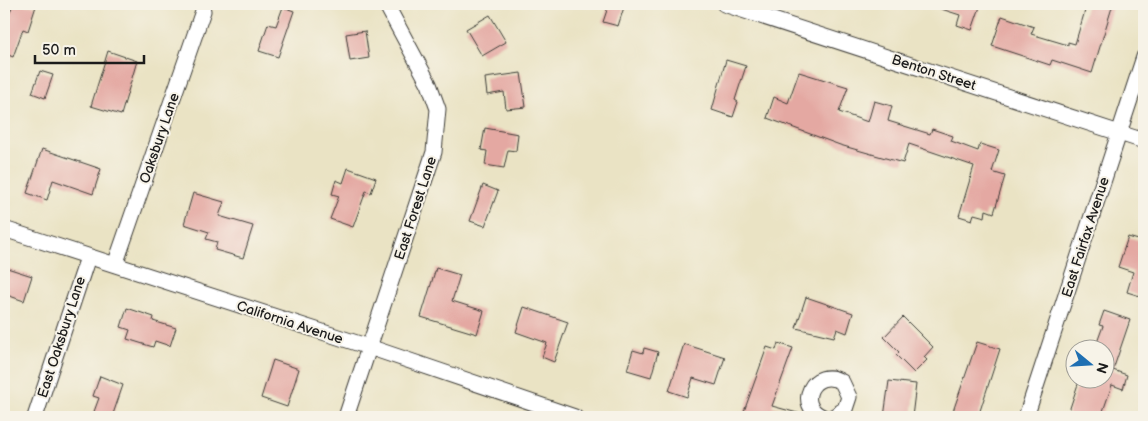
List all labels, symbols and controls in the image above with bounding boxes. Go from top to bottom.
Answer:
scale bar [35,32,144,64]
text: 50 m [42,41,76,60]
street label: Benton Street [890,51,979,94]
street label: Oaksbury Lane [136,91,183,186]
street label: East Forest Lane [391,154,440,262]
street label: East Fairfax Avenue [1058,175,1113,299]
street label: East Oaksbury Lane [34,274,89,400]
street label: California Avenue [234,297,345,348]
north arrow [1066,338,1116,388]
text: N [1092,360,1112,375]

